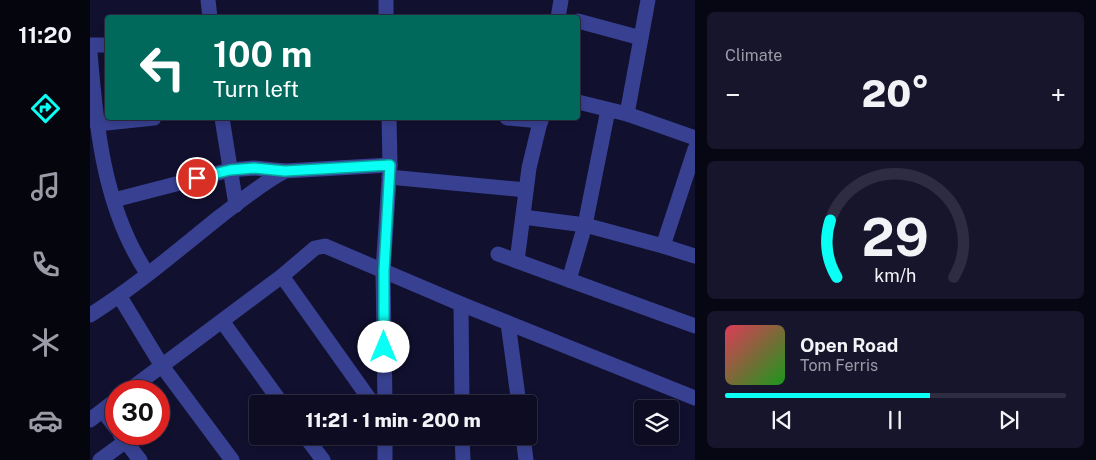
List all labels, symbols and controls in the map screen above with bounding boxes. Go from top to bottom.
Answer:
text: 11:20 [18,22,72,48]
text: 100 m [213,34,312,75]
icon: left [130,35,195,100]
text: Climate [725,46,782,65]
text: 20° [861,71,930,116]
text: Turn left [213,76,299,102]
text: − [725,78,741,111]
text: + [1050,78,1066,111]
icon: directions [28,91,63,126]
pin [176,157,218,199]
icon: arrive [183,164,211,192]
icon: music [28,169,63,204]
text: 29 [862,207,929,268]
icon: phone [28,247,63,282]
text: km/h [874,265,917,286]
position arrow [357,320,409,372]
icon: climate [28,325,63,360]
text: Open Road [800,334,898,356]
text: Tom Ferris [800,356,878,375]
speed limit sign: 30 [105,380,170,445]
map controls [634,400,679,445]
button: layers [634,400,679,445]
icon: car [28,403,63,438]
icon: previous [768,406,796,434]
icon: pause [881,406,909,434]
icon: next [995,406,1023,434]
text: 11:21 · 1 min · 200 m [305,409,481,431]

